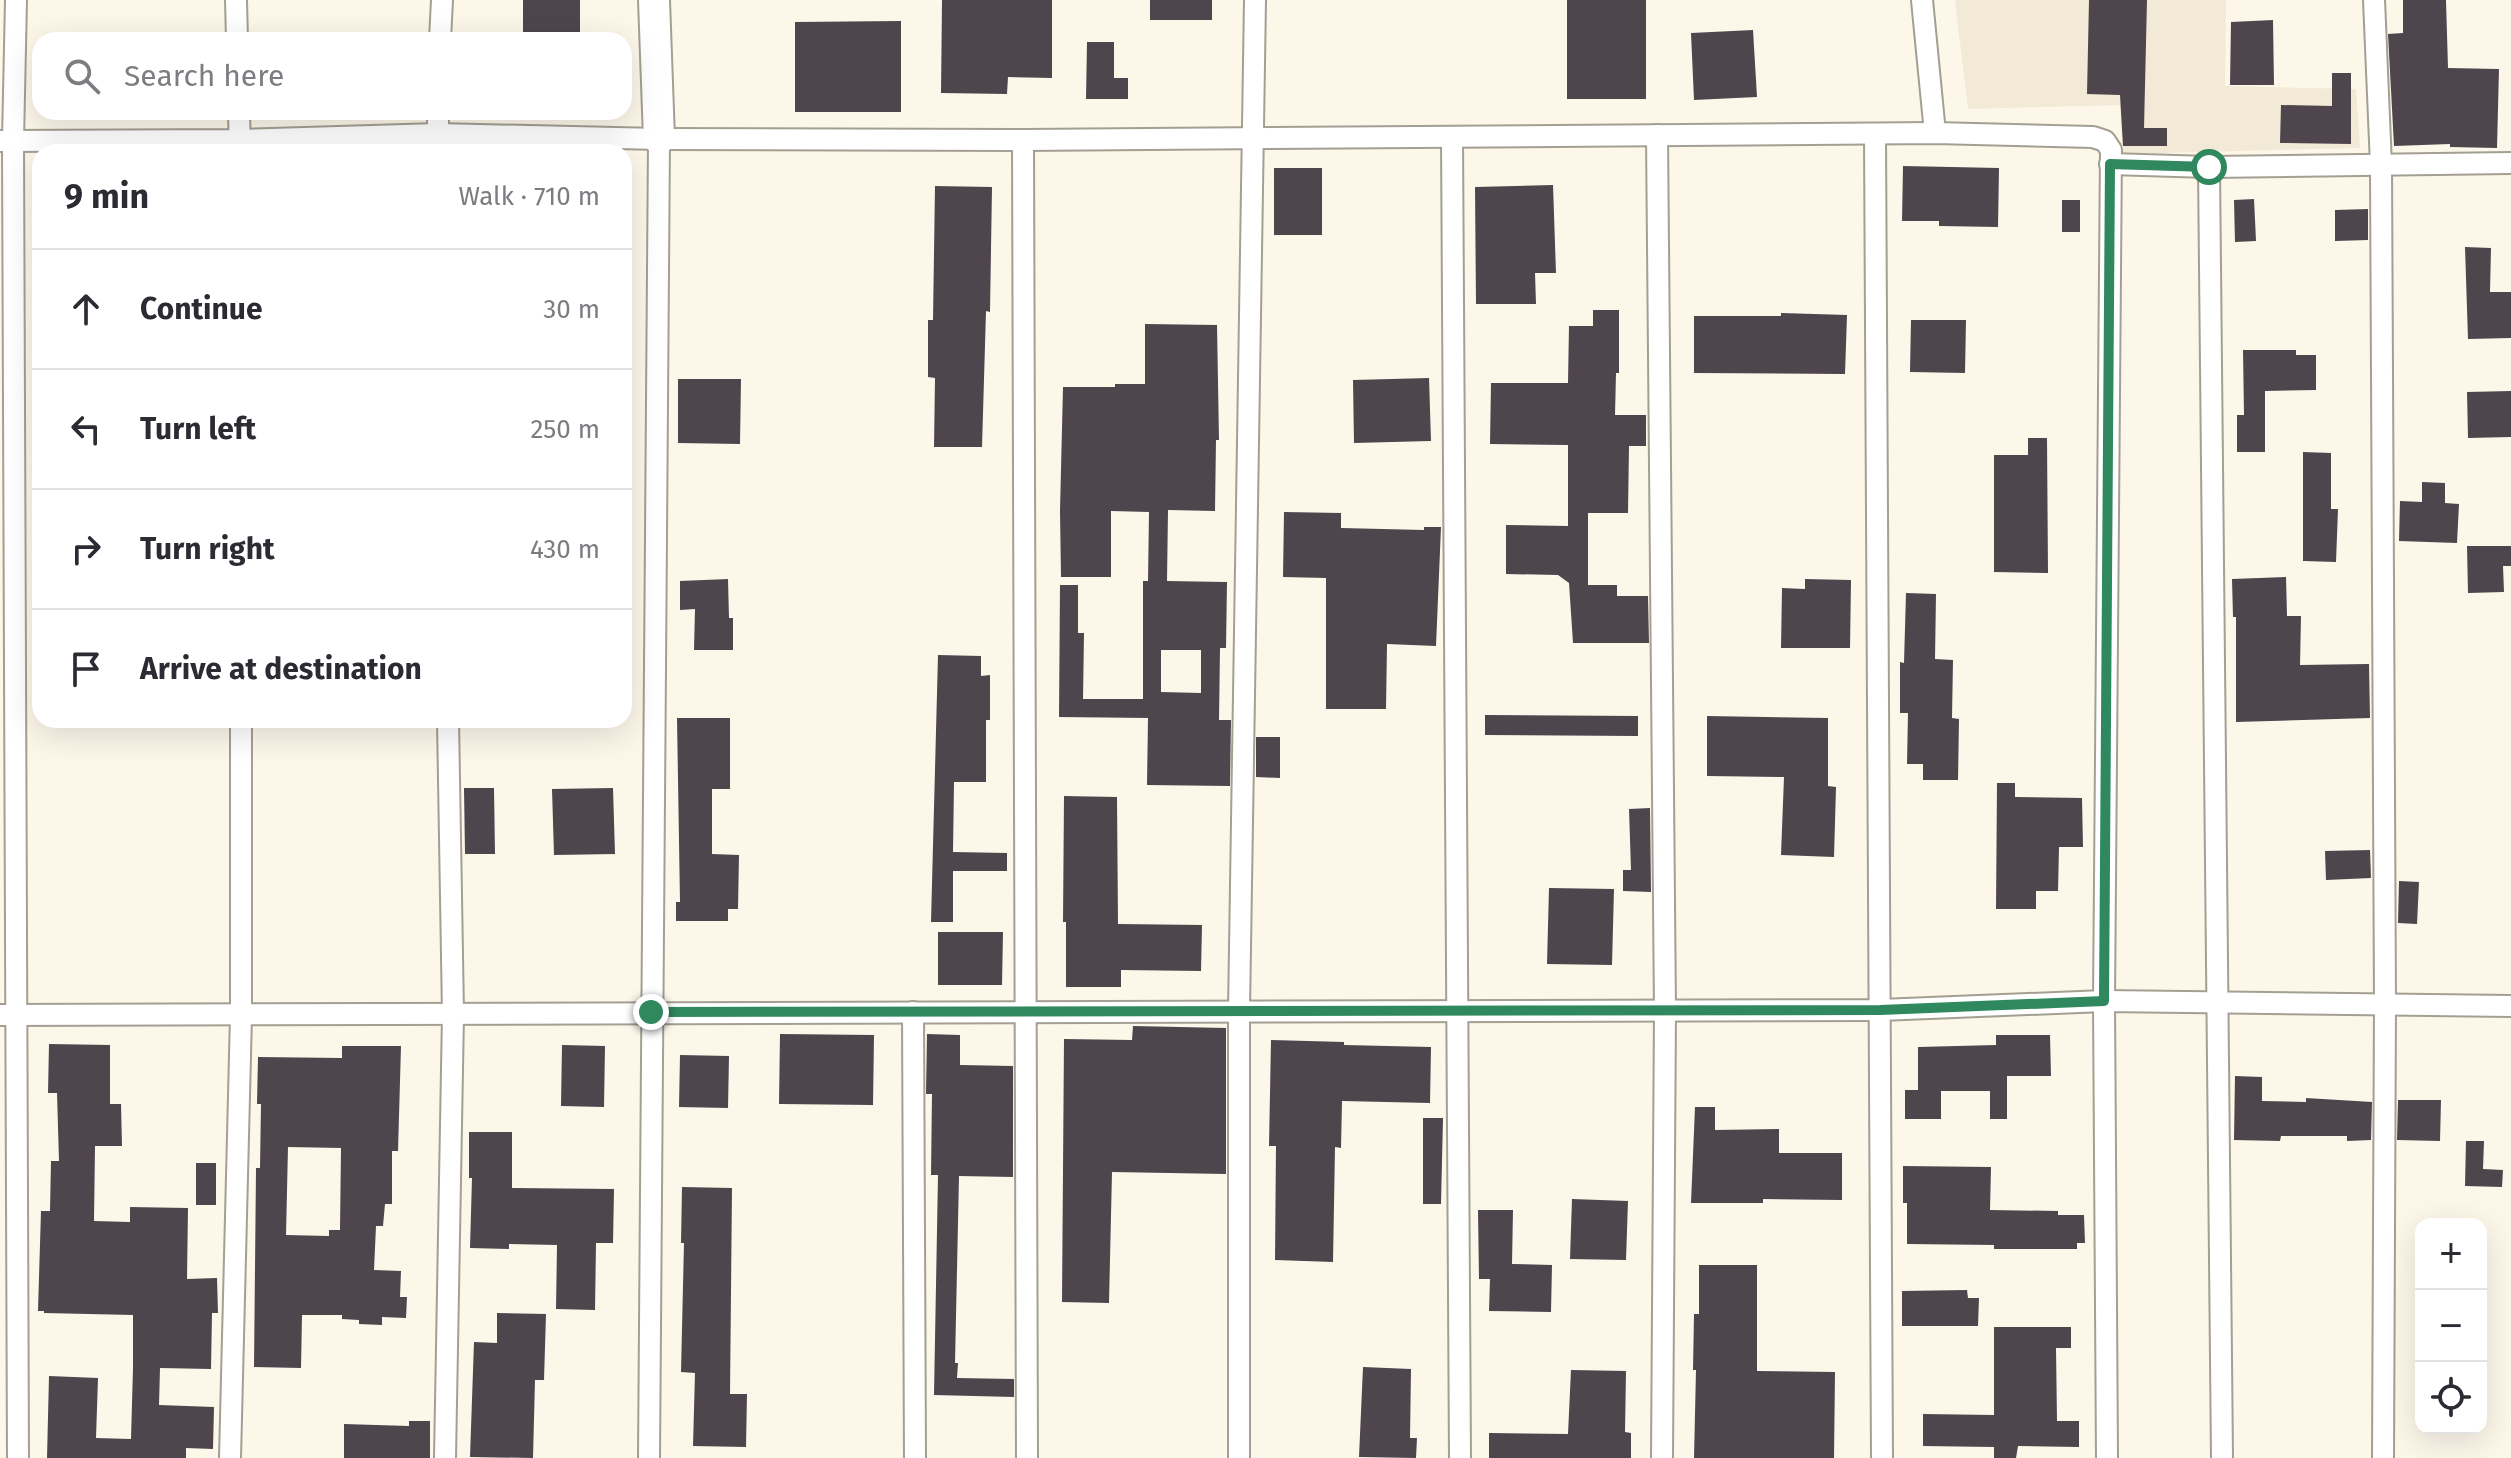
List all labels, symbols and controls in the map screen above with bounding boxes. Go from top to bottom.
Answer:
search box [32,32,632,120]
icon: search [60,54,104,98]
text: Search here [124,58,284,94]
route start [2191,149,2227,185]
text: 9 min [64,176,149,217]
text: Walk · 710 m [458,181,600,212]
icon: ahead [64,287,108,331]
text: Continue [140,291,263,327]
text: 30 m [543,294,600,325]
icon: left [64,407,108,451]
text: Turn left [140,411,256,447]
text: 250 m [530,414,600,445]
icon: right [64,527,108,571]
text: Turn right [140,531,275,567]
text: 430 m [530,534,600,565]
icon: arrive [64,647,108,691]
text: Arrive at destination [140,651,422,687]
route end [633,994,669,1030]
map controls [2415,1218,2487,1434]
button: + [2415,1218,2487,1290]
button: − [2415,1290,2487,1362]
button: locate [2415,1362,2487,1434]

